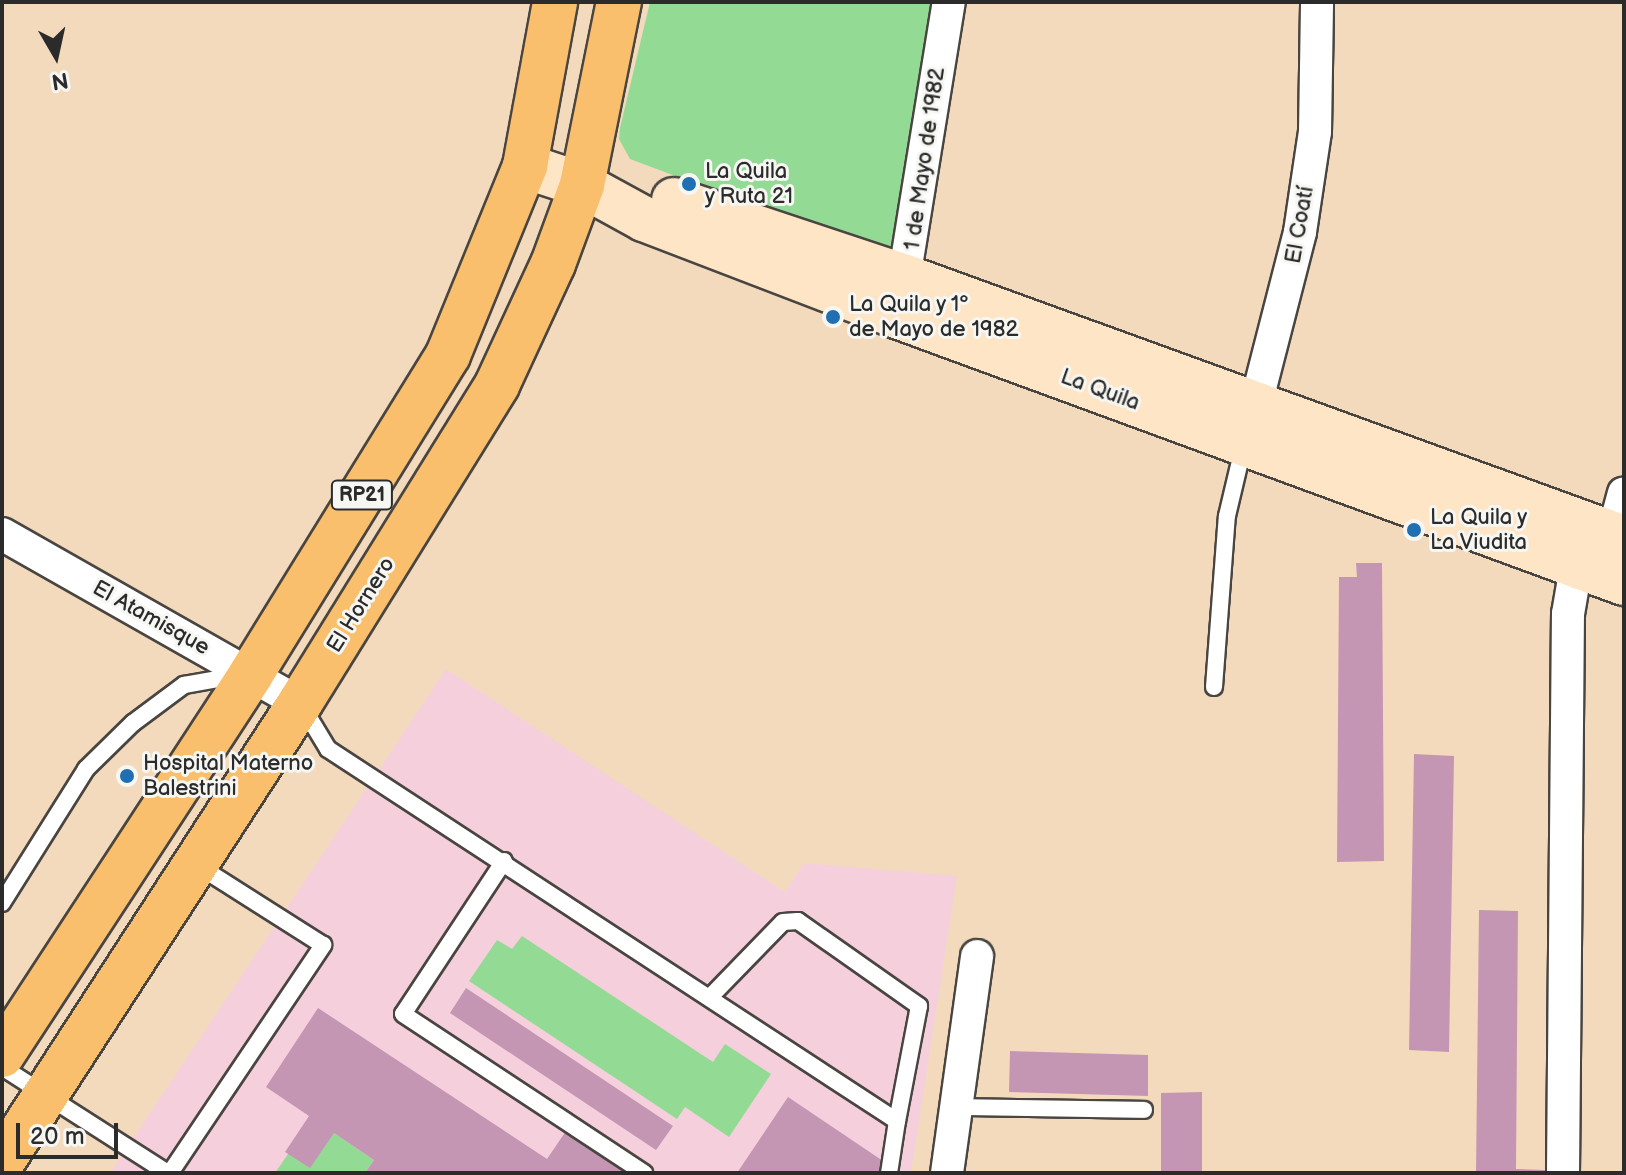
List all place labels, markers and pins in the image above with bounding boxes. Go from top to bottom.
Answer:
place label: La Quila y Ruta 21 [705,158,794,210]
marker: La Quila y Ruta 21 [680,175,698,193]
place label: La Quila y 1º de Mayo de 1982 [849,291,1018,342]
marker: La Quila y 1º de Mayo de 1982 [824,308,842,326]
place label: La Quila y La Viudita [1430,504,1528,556]
marker: La Quila y La Viudita [1405,521,1423,539]
place label: Hospital Materno Balestrini [143,750,313,802]
marker: Hospital Materno Balestrini [118,767,136,785]

